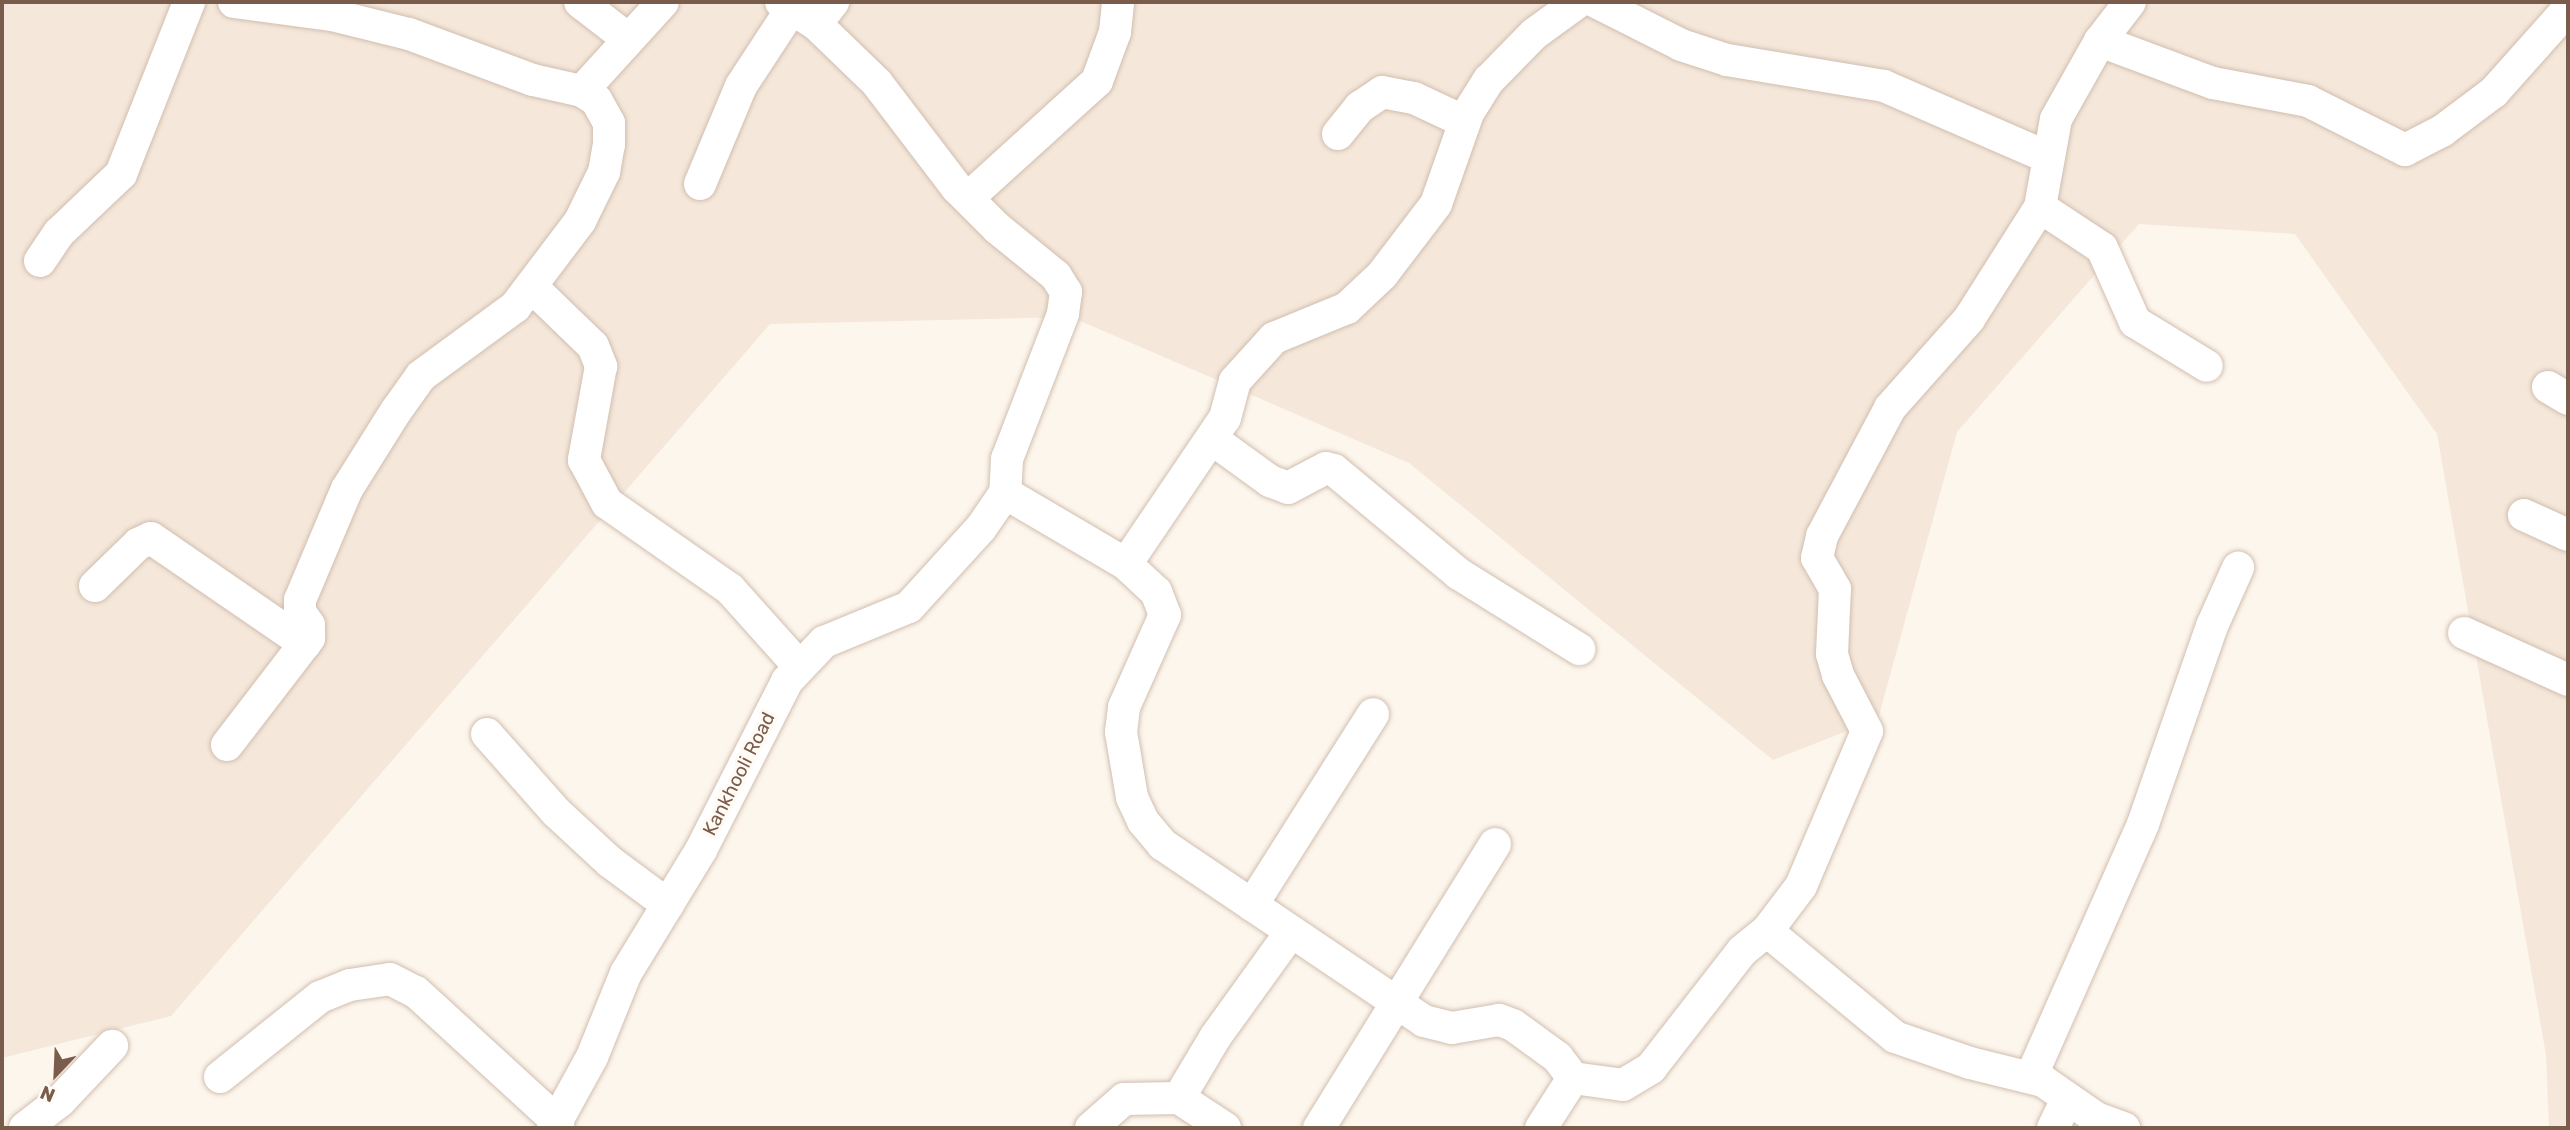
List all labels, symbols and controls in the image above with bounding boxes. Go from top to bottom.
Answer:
street label: Kankhooli Road [698,709,780,839]
north arrow [21,1039,91,1109]
text: N [37,1081,58,1107]

